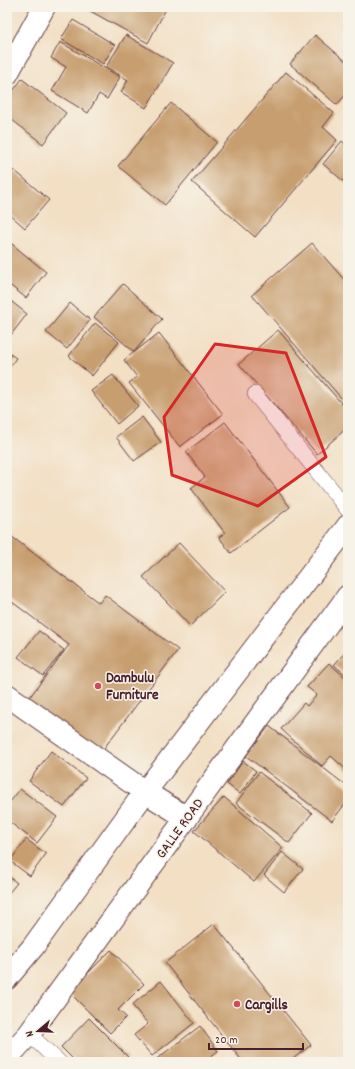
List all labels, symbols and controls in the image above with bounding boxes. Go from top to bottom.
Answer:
place label: Dambulu Furniture [106,668,159,707]
marker: Dambulu Furniture [93,681,103,691]
street label: GALLE ROAD [151,794,210,864]
place label: Cargills [245,995,288,1017]
marker: Cargills [232,999,242,1009]
north arrow [18,1011,58,1051]
scale bar [209,1025,303,1051]
text: N [22,1028,39,1039]
text: 20 m [215,1032,238,1049]

